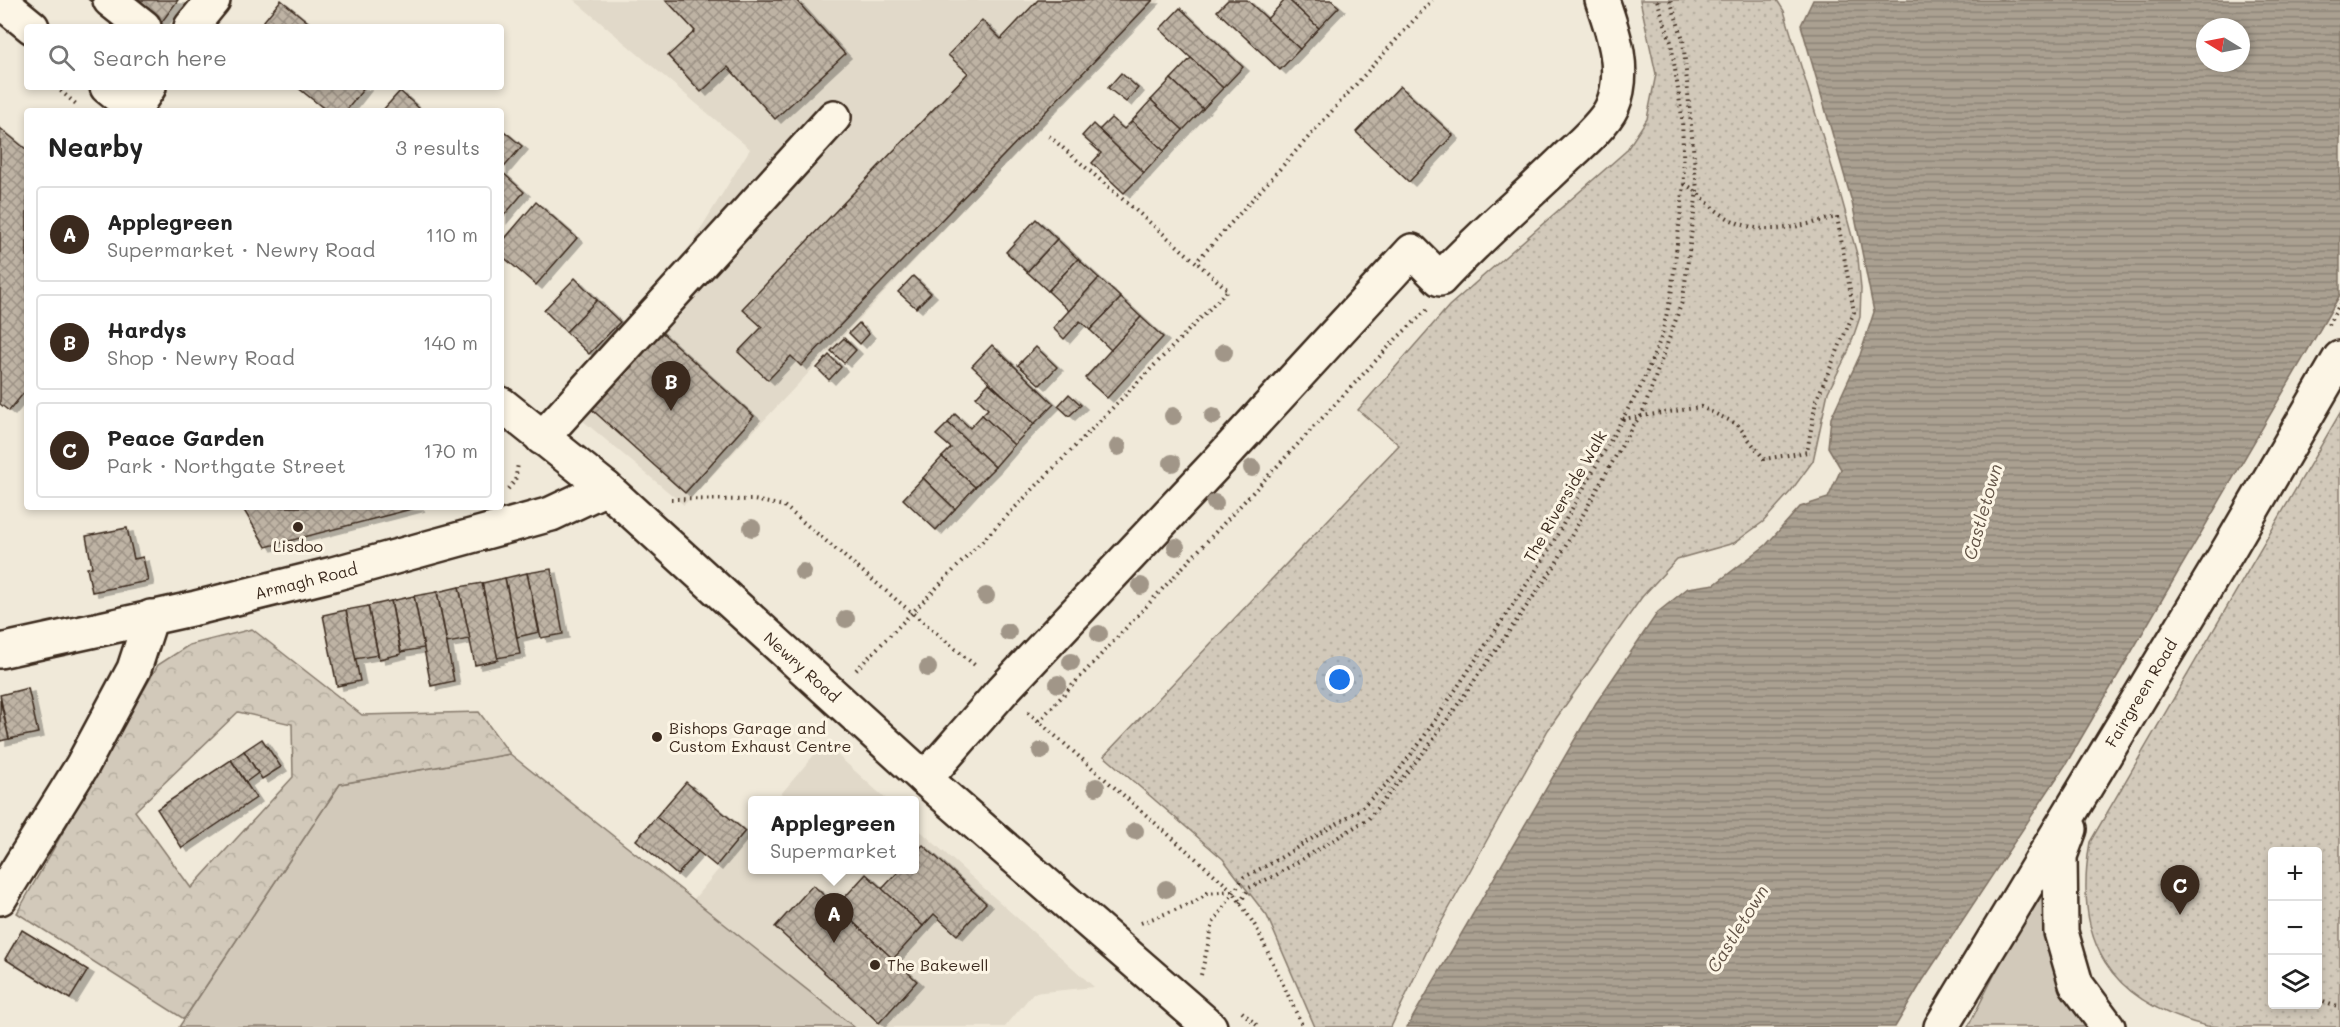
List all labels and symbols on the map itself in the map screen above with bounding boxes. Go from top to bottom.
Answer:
north arrow [2196,18,2250,72]
pin: B [652,362,690,411]
street label: The Riverside Walk [1518,426,1611,565]
water label: Castletown [1957,461,2007,563]
marker: Lisdoo [291,520,305,534]
place label: Lisdoo [273,535,323,556]
street label: Armagh Road [252,558,359,603]
street label: Newry Road [760,627,845,706]
street label: Fairgreen Road [2100,635,2181,751]
your location [1325,665,1354,694]
place label: Bishops Garage and Custom Exhaust Centre [669,717,852,756]
marker: Bishops Garage and Custom Exhaust Centre [650,730,664,744]
pin: C [2160,866,2200,915]
water label: Castletown [1701,880,1774,977]
pin: A [814,894,854,943]
place label: The Bakewell [887,954,989,975]
marker: The Bakewell [868,958,882,972]

